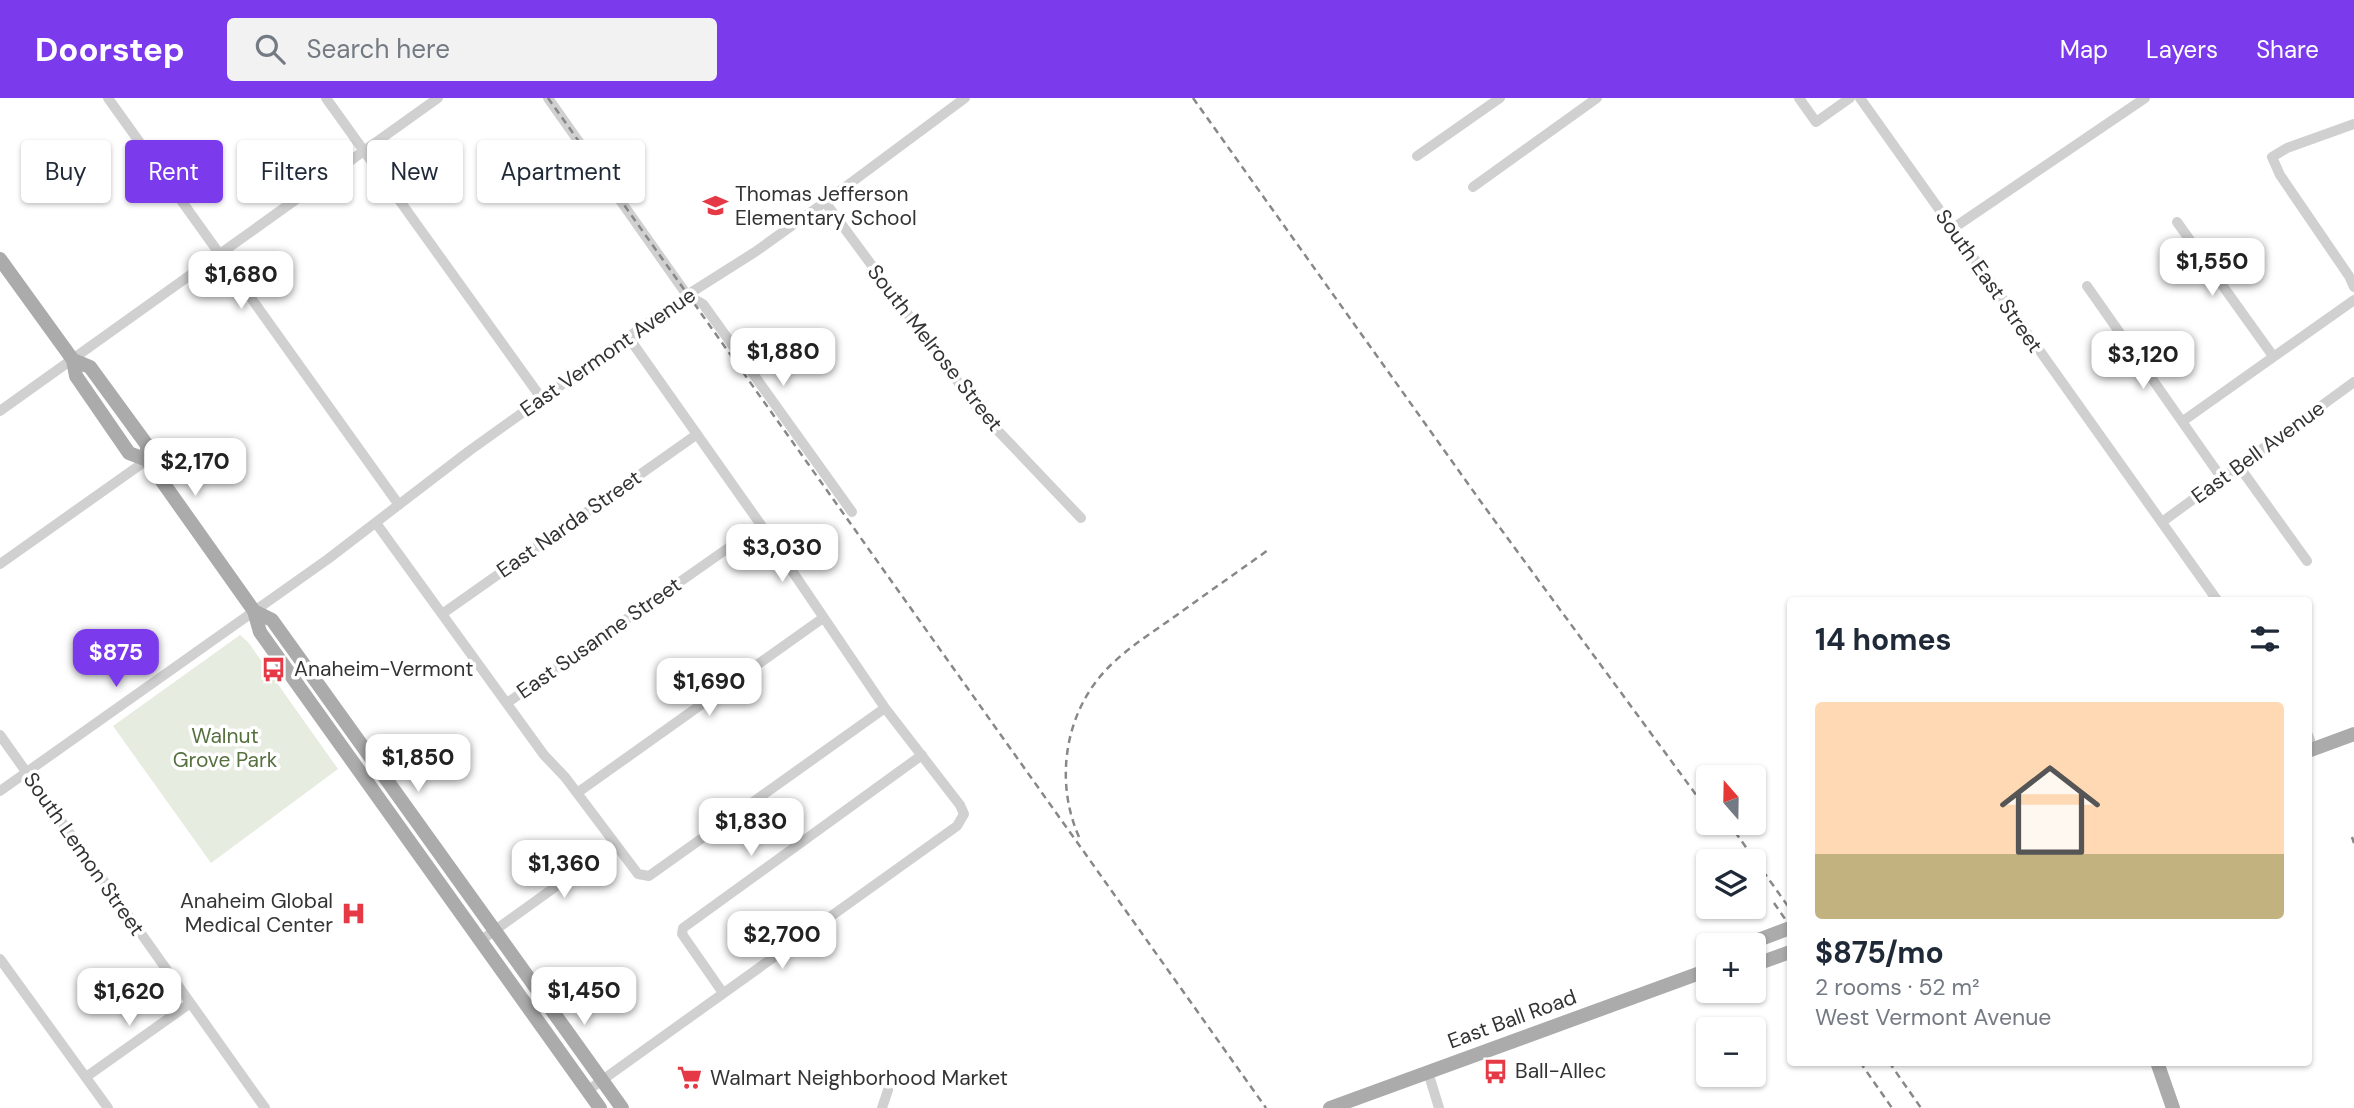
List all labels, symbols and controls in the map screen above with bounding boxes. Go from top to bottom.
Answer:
search box [227,18,717,81]
text: Doorstep [35,28,185,71]
icon: search [251,30,289,68]
text: Search here [307,32,450,66]
text: Map [2060,34,2108,65]
text: Layers [2146,34,2218,65]
text: Share [2256,34,2319,65]
chip: Buy [21,140,111,203]
chip: Rent [125,140,223,203]
chip: Filters [237,140,353,203]
chip: New [367,140,463,203]
chip: Apartment [477,140,645,203]
place label: Thomas Jefferson Elementary School [735,180,917,232]
school or university icon: Thomas Jefferson Elementary School [701,192,729,220]
street label: South East Street [1929,204,2049,358]
pin: $1,550 [2155,238,2269,298]
text: $1,550 [2176,246,2248,276]
pin: $1,680 [184,252,298,311]
text: $1,680 [204,259,278,289]
street label: South Melrose Street [861,259,1009,437]
street label: East Vermont Avenue [515,281,701,423]
pin: $1,880 [726,328,840,388]
pin: $3,120 [2086,331,2200,391]
text: $1,880 [746,336,820,366]
text: $3,120 [2107,339,2179,369]
street label: East Bell Avenue [2186,394,2330,510]
pin: $2,170 [138,438,252,498]
text: $2,170 [160,446,230,476]
street label: East Narda Street [491,464,647,584]
pin: $3,030 [725,524,839,584]
text: $3,030 [742,532,822,562]
street label: East Susanne Street [511,571,687,705]
text: 14 homes [1815,620,1952,659]
icon: filters [2246,620,2284,658]
pin: $875 [75,630,157,689]
text: $875 [89,637,143,667]
bus stop icon: Anaheim-Vermont [260,655,288,683]
place label: Anaheim-Vermont [294,655,474,683]
pin: $1,690 [652,658,766,718]
text: $1,690 [673,666,745,696]
park label: Walnut Grove Park [173,722,278,774]
pin: $1,850 [361,734,475,794]
text: $1,850 [382,742,454,772]
icon: home [1987,747,2113,873]
north arrow [1696,765,1766,835]
map controls [1696,765,1766,1087]
street label: South Lemon Street [17,767,151,941]
pin: $1,830 [694,798,808,858]
text: $1,830 [715,806,787,836]
pin: $1,360 [507,840,621,900]
text: $1,360 [528,848,600,878]
button: layers [1696,849,1766,919]
place label: Anaheim Global Medical Center [180,887,333,939]
hospital icon: Anaheim Global Medical Center [339,899,367,927]
pin: $2,700 [725,912,839,971]
text: $2,700 [743,919,821,949]
button: + [1696,933,1766,1003]
text: $875/mo [1815,933,1944,972]
pin: $1,620 [72,968,186,1028]
pin: $1,450 [527,968,641,1027]
text: 2 rooms · 52 m² [1815,972,1980,1002]
text: $1,450 [547,975,621,1005]
text: $1,620 [93,976,165,1006]
street label: East Ball Road [1444,983,1580,1055]
text: West Vermont Avenue [1815,1002,2051,1032]
button: − [1696,1017,1766,1087]
bus stop icon: Ball-Allec [1481,1057,1509,1085]
place label: Ball-Allec [1515,1057,1606,1085]
supermarket icon: Walmart Neighborhood Market [676,1064,704,1092]
place label: Walmart Neighborhood Market [710,1064,1008,1092]

